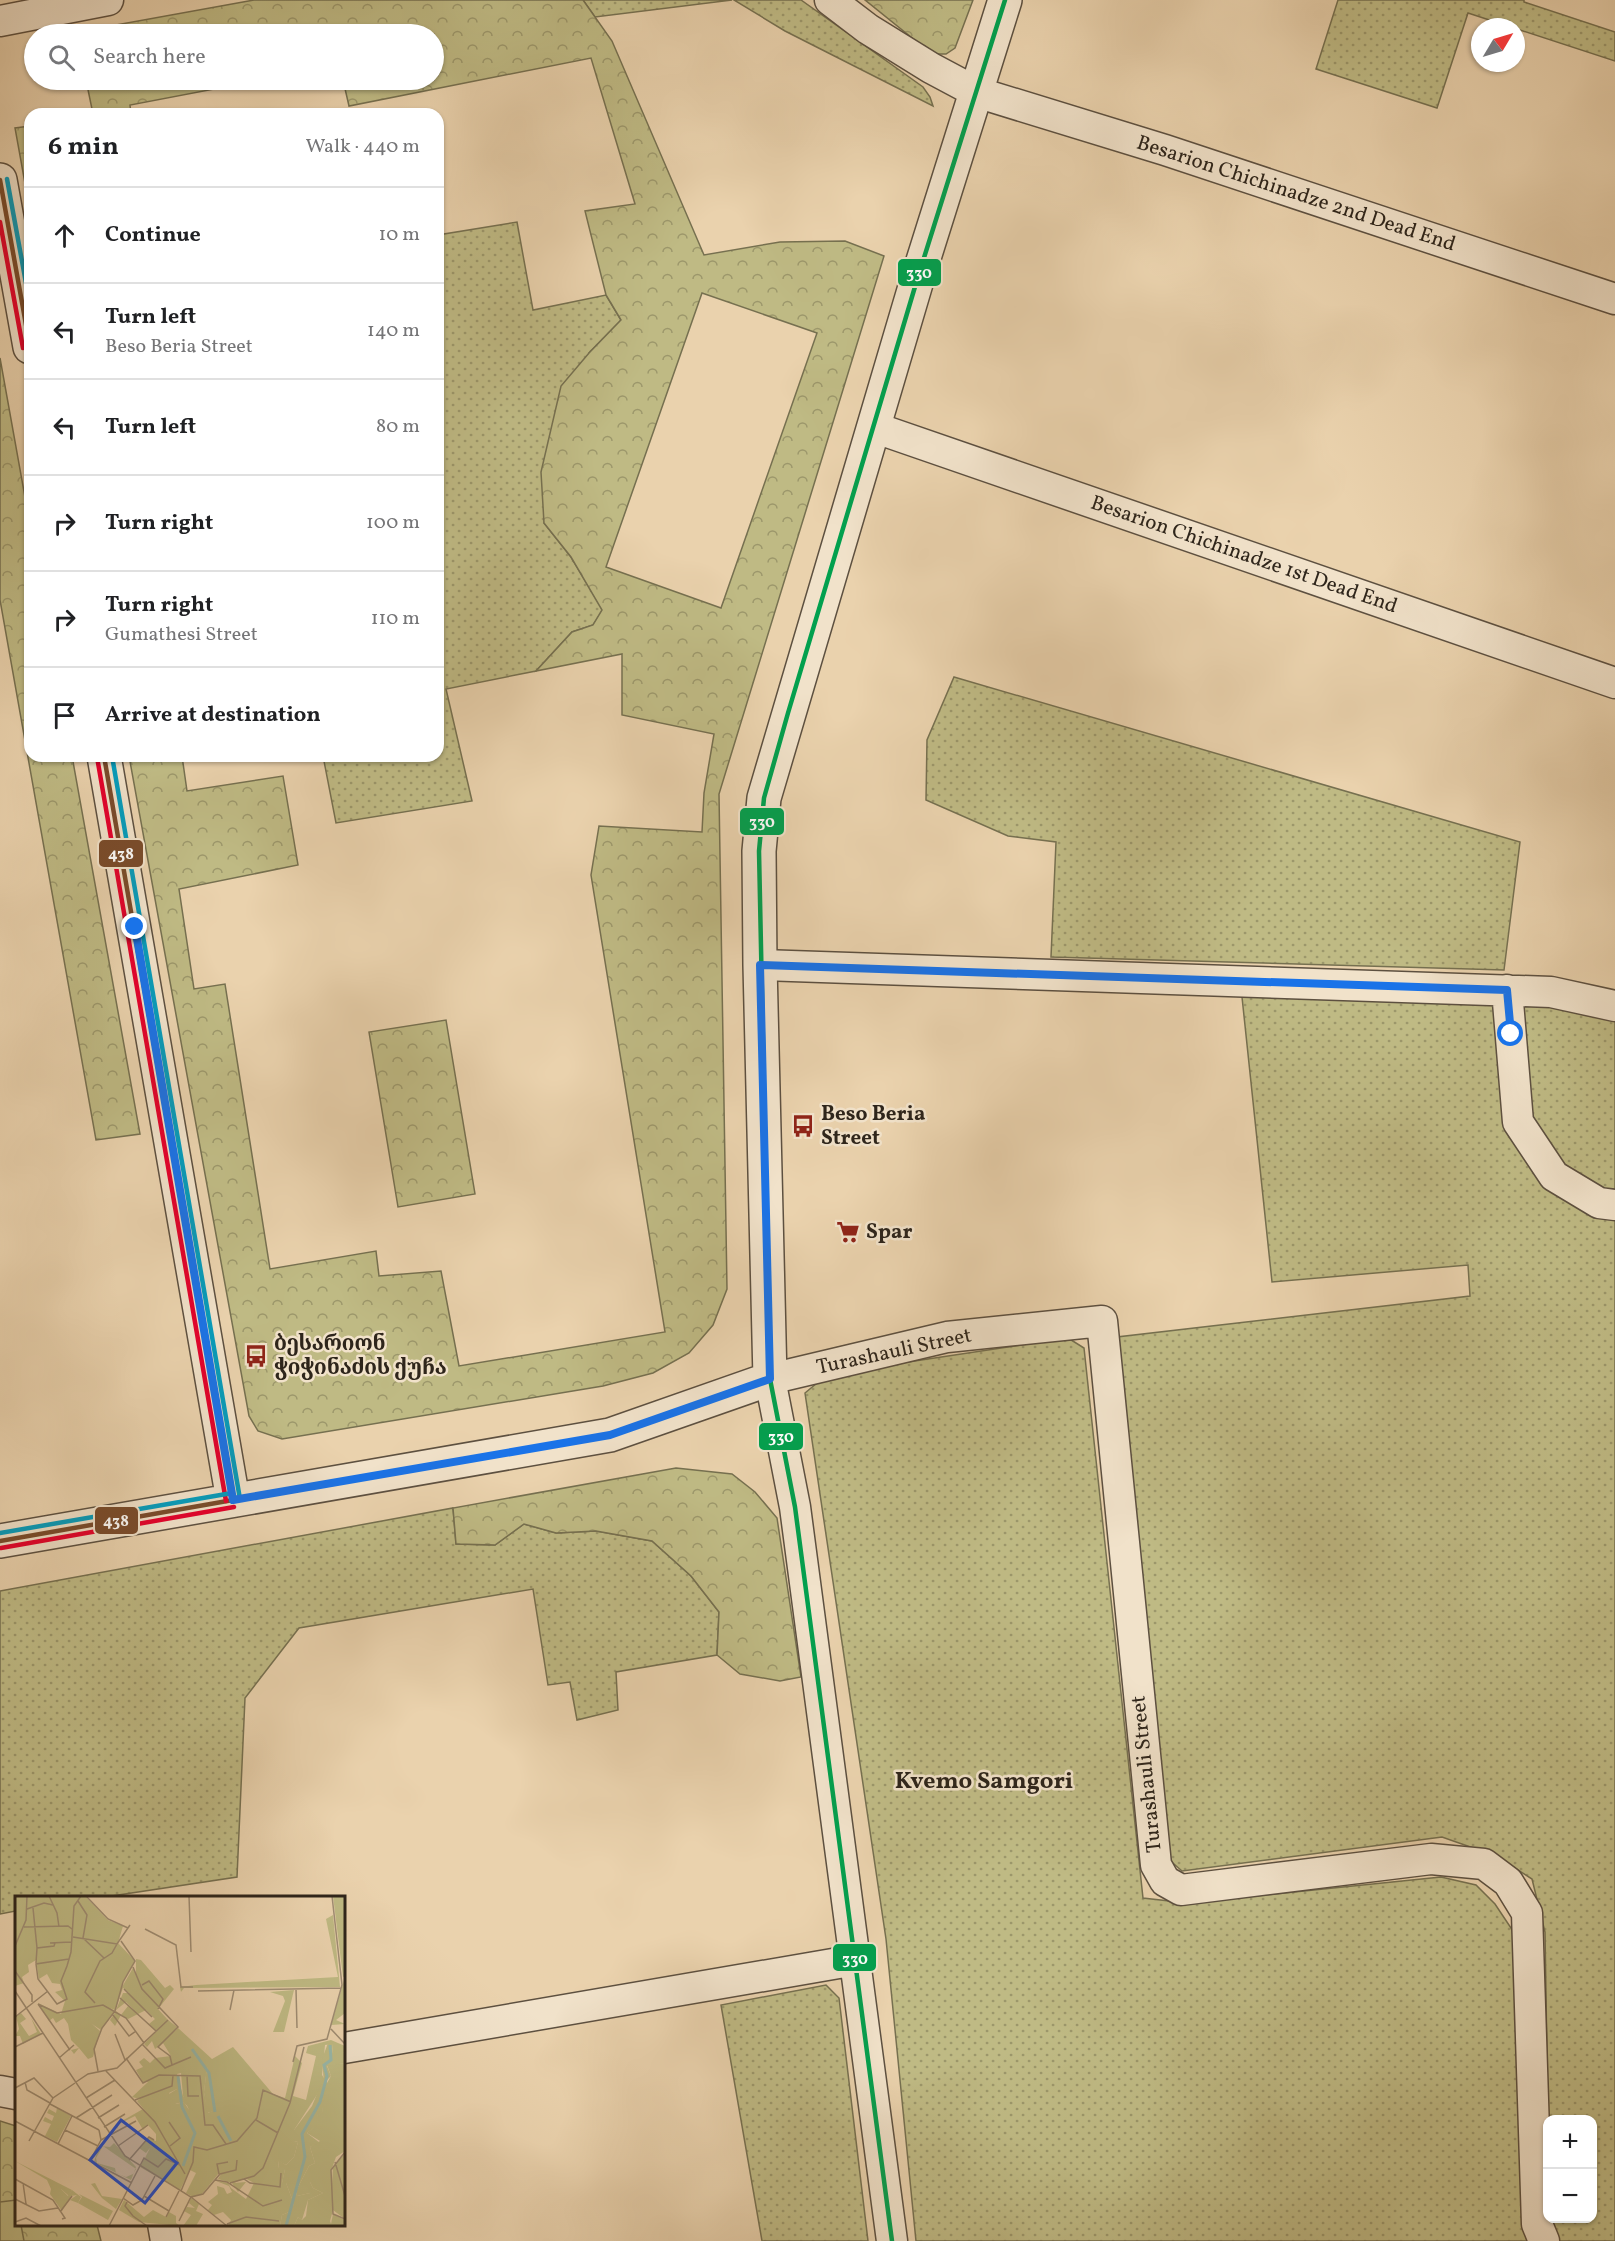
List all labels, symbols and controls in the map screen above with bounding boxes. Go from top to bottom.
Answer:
north arrow [1471,18,1525,72]
search box [24,24,444,90]
icon: search [45,41,78,74]
text: Search here [93,42,206,73]
text: 6 min [48,129,119,165]
street label: Besarion Chichinadze 2nd Dead End [1133,129,1459,259]
text: Walk · 440 m [305,133,420,161]
icon: ahead [48,219,81,252]
text: Continue [105,220,201,251]
text: 10 m [379,221,420,249]
line badge: 330 [897,258,942,287]
text: 330 [906,263,932,285]
text: Turn left [105,302,196,333]
icon: left [48,315,81,348]
text: 140 m [367,317,420,345]
text: Beso Beria Street [105,333,253,361]
icon: left [48,411,81,444]
text: Turn left [105,412,196,443]
text: 80 m [376,413,420,441]
street label: Besarion Chichinadze 1st Dead End [1087,489,1401,621]
icon: right [48,507,81,540]
text: Turn right [105,508,213,539]
text: 100 m [366,509,420,537]
text: Turn right [105,590,213,621]
icon: right [48,603,81,636]
text: 110 m [371,605,420,633]
text: Gumathesi Street [105,621,258,649]
icon: arrive [48,699,81,732]
text: Arrive at destination [105,700,321,731]
line badge: 330 [739,807,785,836]
text: 330 [749,812,775,834]
line badge: 438 [98,839,144,868]
text: 438 [108,844,134,866]
route end [121,913,147,939]
route start [1497,1020,1523,1046]
place label: Beso Beria Street [821,1100,925,1153]
bus stop icon: Beso Beria Street [790,1113,816,1139]
place label: Spar [866,1218,912,1247]
supermarket icon: Spar [835,1219,861,1245]
street label: Turashauli Street [814,1321,974,1383]
place label: ბესარიონ ჭიჭინაძის ქუჩა [274,1330,447,1383]
bus stop icon: ბესარიონ ჭიჭინაძის ქუჩა [243,1343,269,1369]
line badge: 330 [758,1422,804,1451]
text: 330 [768,1427,794,1449]
line badge: 438 [94,1506,139,1535]
text: 438 [103,1511,129,1533]
street label: Turashauli Street [1124,1694,1170,1854]
district label: Kvemo Samgori [895,1765,1073,1799]
inset map [15,1896,345,2226]
line badge: 330 [832,1943,877,1972]
text: 330 [842,1949,868,1971]
map controls [1543,2115,1597,2223]
button: + [1543,2115,1597,2169]
button: − [1543,2169,1597,2223]

